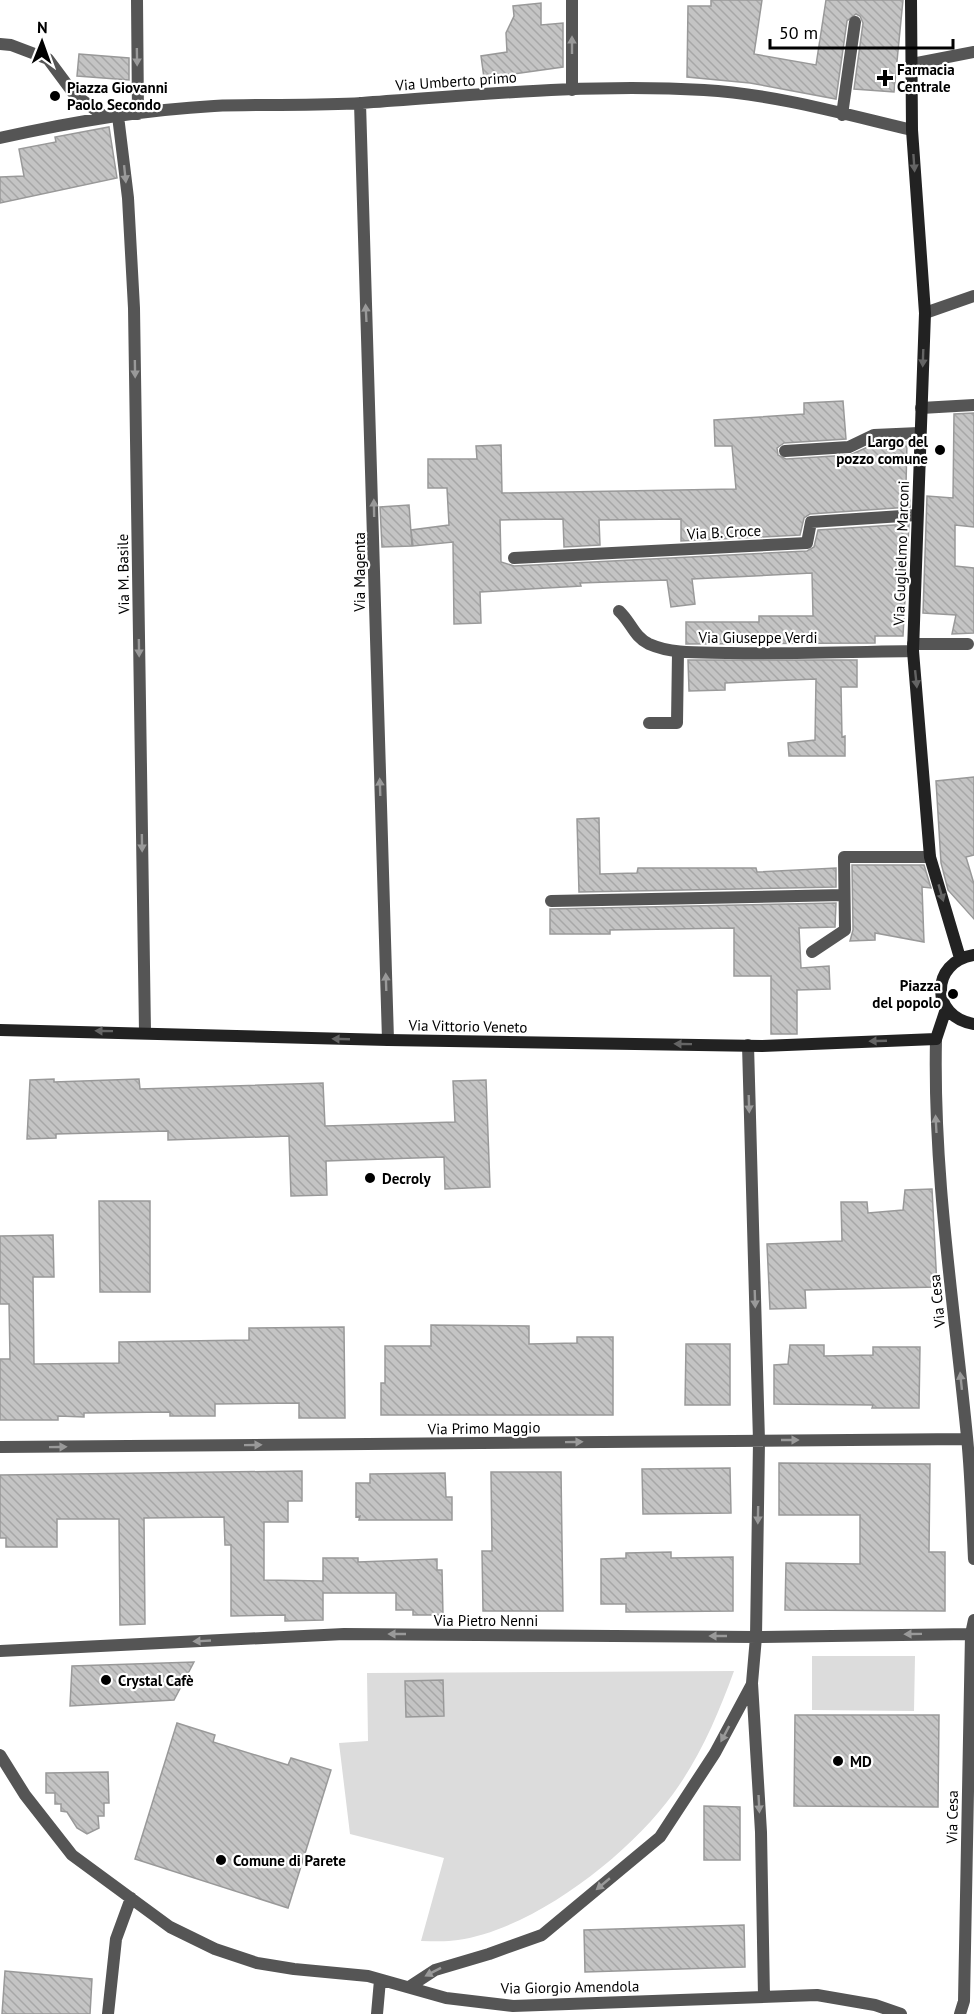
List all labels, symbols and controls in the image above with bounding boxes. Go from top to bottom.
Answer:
north arrow [12,12,72,72]
scale bar [770,12,953,50]
text: N [37,17,48,37]
text: 50 m [779,21,818,44]
one-way arrow [567,36,577,55]
one-way arrow [132,47,142,66]
place label: Farmacia Centrale [897,60,955,96]
street label: Via Umberto primo [394,67,517,95]
marker: Farmacia Centrale [878,71,892,85]
place label: Piazza Giovanni Paolo Secondo [67,78,168,114]
marker: Piazza Giovanni Paolo Secondo [48,89,62,103]
one-way arrow [910,154,919,173]
one-way arrow [121,165,130,184]
one-way arrow [361,304,370,323]
one-way arrow [919,349,928,368]
one-way arrow [130,360,140,379]
place label: Largo del pozzo comune [836,432,929,468]
marker: Largo del pozzo comune [933,443,947,457]
street label: Via Guglielmo Marconi [889,480,913,627]
one-way arrow [369,499,378,518]
street label: Via B. Croce [685,521,762,543]
street label: Via Magenta [350,532,369,613]
street label: Via M. Basile [113,534,133,615]
street label: Via Giuseppe Verdi [697,628,818,647]
one-way arrow [134,639,144,658]
one-way arrow [911,669,921,688]
one-way arrow [375,777,384,796]
one-way arrow [137,834,147,853]
one-way arrow [937,884,946,902]
one-way arrow [382,972,391,991]
place label: Piazza del popolo [872,976,941,1012]
marker: Piazza del popolo [946,987,960,1001]
street label: Via Vittorio Veneto [407,1015,528,1037]
one-way arrow [95,1027,114,1036]
one-way arrow [332,1034,351,1043]
one-way arrow [868,1037,887,1046]
one-way arrow [674,1040,693,1049]
one-way arrow [745,1094,754,1113]
one-way arrow [931,1115,940,1134]
place label: Decroly [382,1169,431,1188]
marker: Decroly [363,1171,377,1185]
street label: Via Cesa [925,1273,949,1330]
one-way arrow [750,1289,760,1308]
one-way arrow [956,1371,966,1390]
street label: Via Primo Maggio [427,1418,540,1438]
one-way arrow [781,1435,800,1445]
one-way arrow [565,1437,584,1447]
one-way arrow [244,1440,263,1450]
one-way arrow [49,1442,68,1452]
one-way arrow [753,1505,763,1524]
street label: Via Pietro Nenni [433,1611,538,1630]
one-way arrow [387,1629,406,1639]
one-way arrow [903,1630,922,1639]
one-way arrow [708,1632,727,1641]
one-way arrow [192,1636,211,1645]
place label: Crystal Cafè [118,1671,194,1690]
marker: Crystal Cafè [99,1673,113,1687]
one-way arrow [720,1726,730,1743]
place label: MD [850,1752,872,1771]
marker: MD [831,1754,845,1768]
street label: Via Cesa [942,1790,962,1845]
one-way arrow [755,1795,764,1814]
place label: Comune di Parete [233,1851,346,1870]
marker: Comune di Parete [214,1853,228,1867]
one-way arrow [595,1877,611,1890]
one-way arrow [424,1967,442,1977]
street label: Via Giorgio Amendola [500,1976,639,1998]

